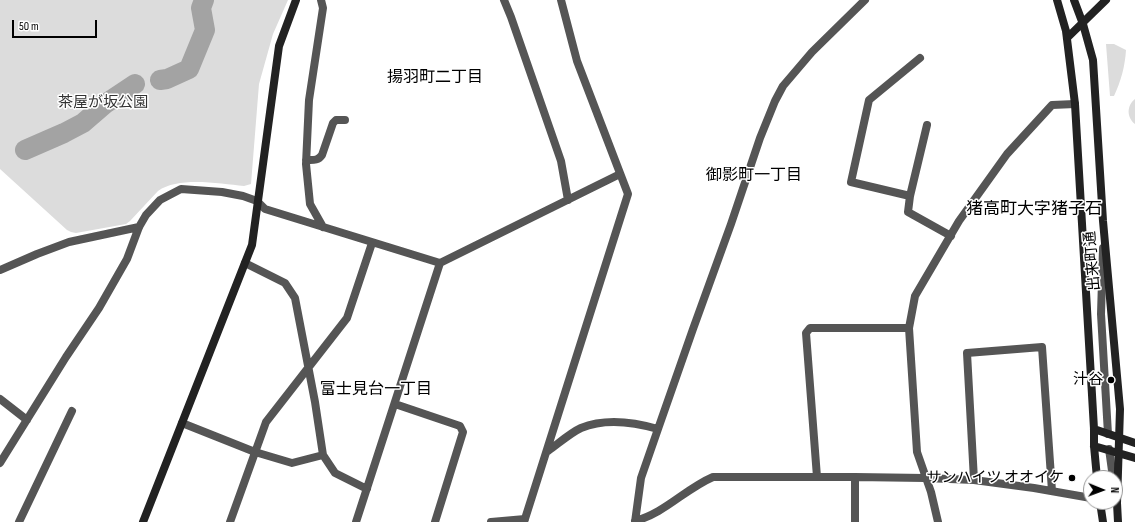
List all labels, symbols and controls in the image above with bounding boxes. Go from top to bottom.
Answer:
scale bar [14,12,99,38]
text: 50 m [19,19,39,34]
district label: 揚羽町二丁目 [387,68,483,88]
park label: 茶屋が坂公園 [58,94,148,112]
district label: 御影町一丁目 [706,166,802,186]
district label: 猪高町大字猪子石 [966,200,1102,220]
street label: 出来町通 [1081,230,1105,292]
place label: 汁谷 [1073,371,1103,389]
marker: 汁谷 [1106,375,1116,385]
district label: 富士見台一丁目 [320,380,432,400]
place label: サンハイツ オオイケ [927,469,1064,487]
north arrow [1083,470,1123,510]
marker: サンハイツ オオイケ [1067,473,1077,483]
text: N [1108,487,1121,493]

